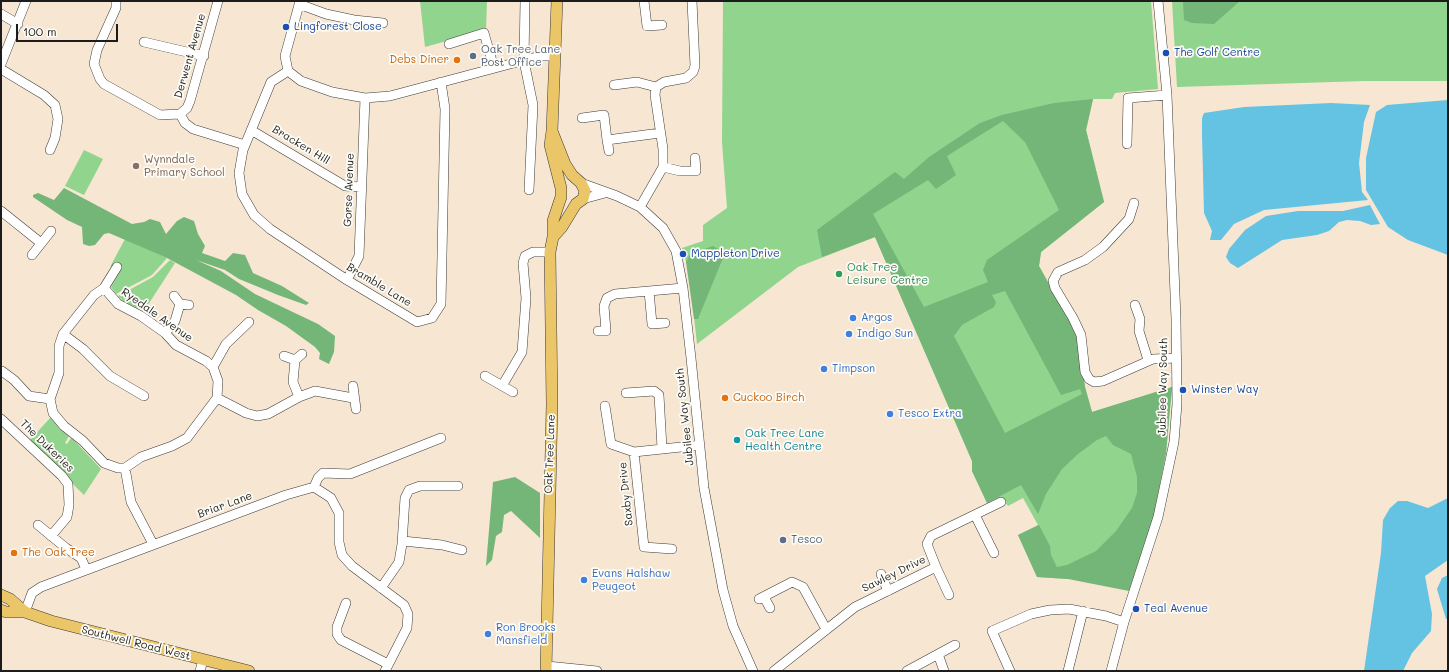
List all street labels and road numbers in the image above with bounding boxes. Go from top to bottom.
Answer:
street label: Derwent Avenue [172,12,208,100]
street label: Bracken Hill [270,123,332,167]
street label: Gorse Avenue [341,153,357,227]
street label: Bramble Lane [344,260,414,310]
street label: Ryedale Avenue [119,285,195,345]
street label: Jubilee Way South [1156,338,1170,436]
street label: Jubilee Way South [673,368,697,466]
street label: Oak Tree Lane [542,414,558,494]
street label: The Dukeries [17,417,77,475]
street label: Saxby Drive [616,461,636,527]
street label: Briar Lane [196,489,254,521]
street label: Sawley Drive [860,553,928,595]
street label: Southwell Road West [80,623,192,663]

